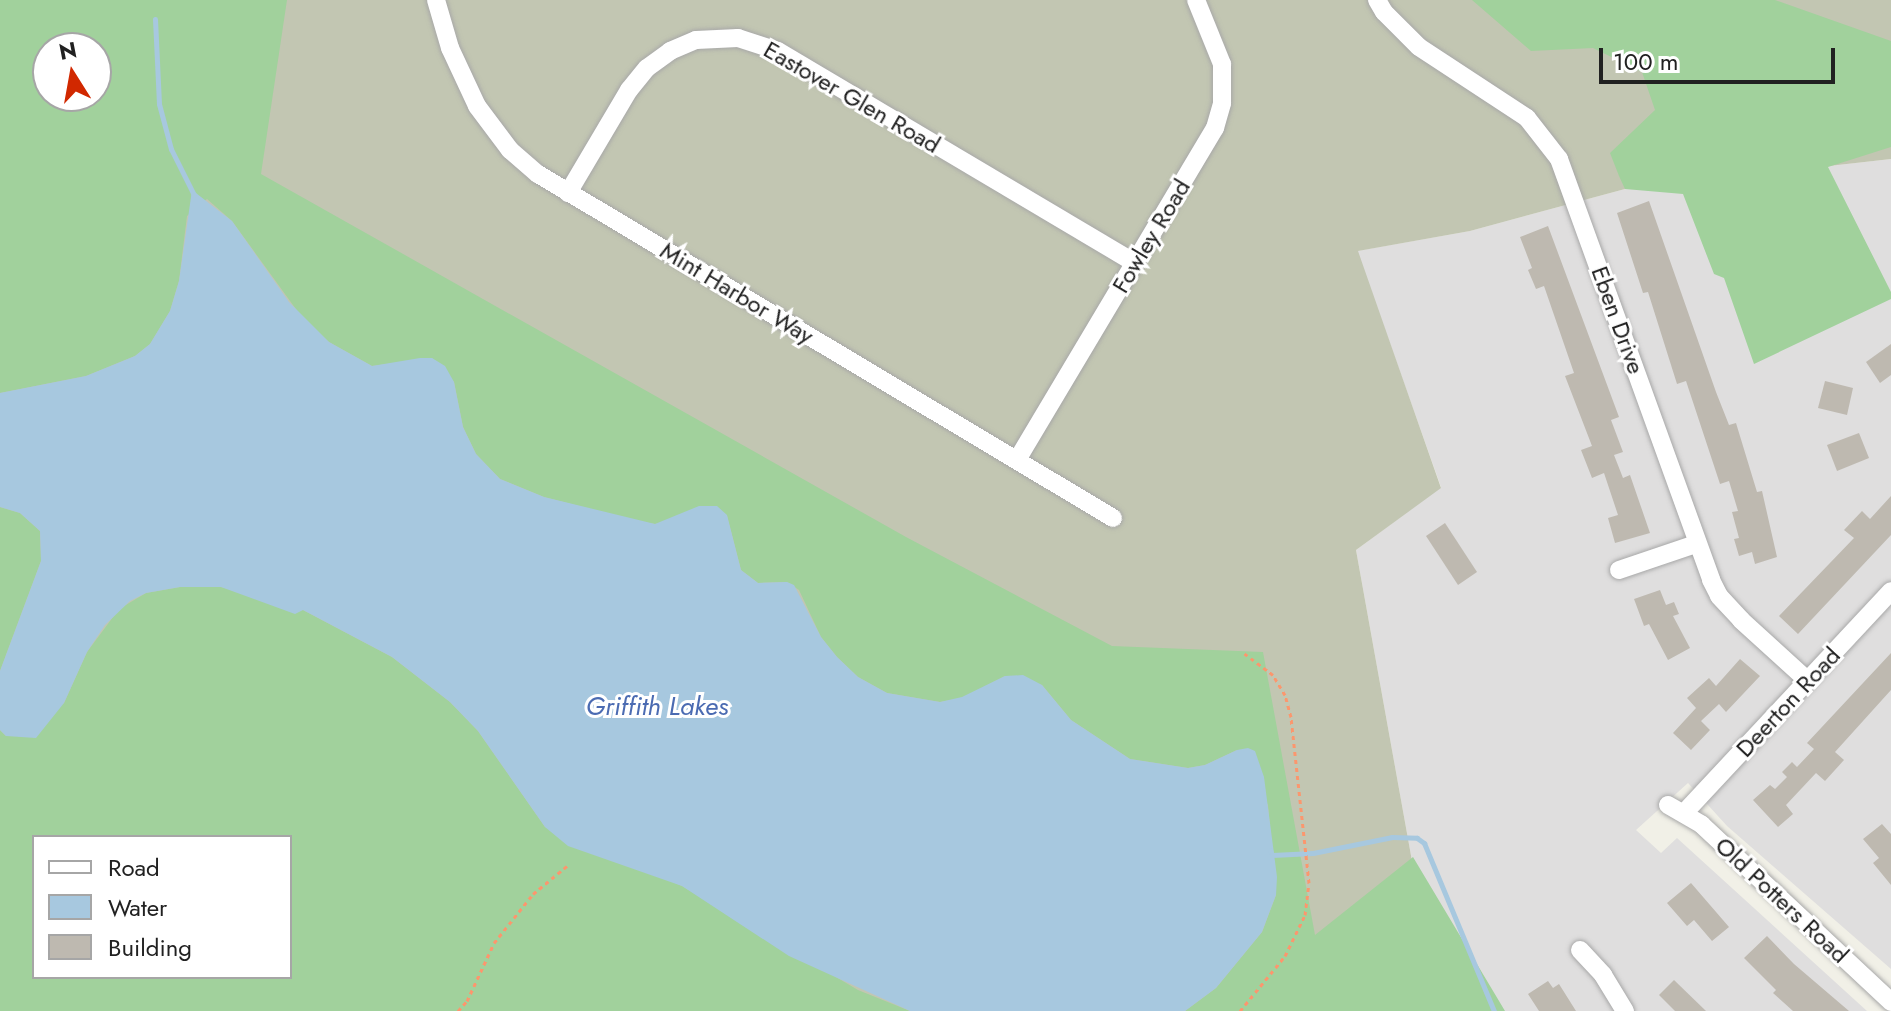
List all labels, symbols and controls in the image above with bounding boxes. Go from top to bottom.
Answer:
north arrow [32,32,112,112]
scale bar [1603,32,1839,82]
text: N [56,33,79,68]
street label: Eastover Glen Road [759,35,945,159]
text: 100 m [1613,44,1679,79]
street label: Fowley Road [1106,174,1196,298]
street label: Mint Harbor Way [655,236,819,350]
street label: Eben Drive [1585,262,1651,378]
street label: Deerton Road [1730,641,1846,763]
water label: Griffith Lakes [586,691,728,723]
street label: Old Potters Road [1709,831,1855,969]
legend [32,835,292,979]
text: Road [108,850,160,885]
text: Water [108,890,167,925]
text: Building [108,930,192,965]

